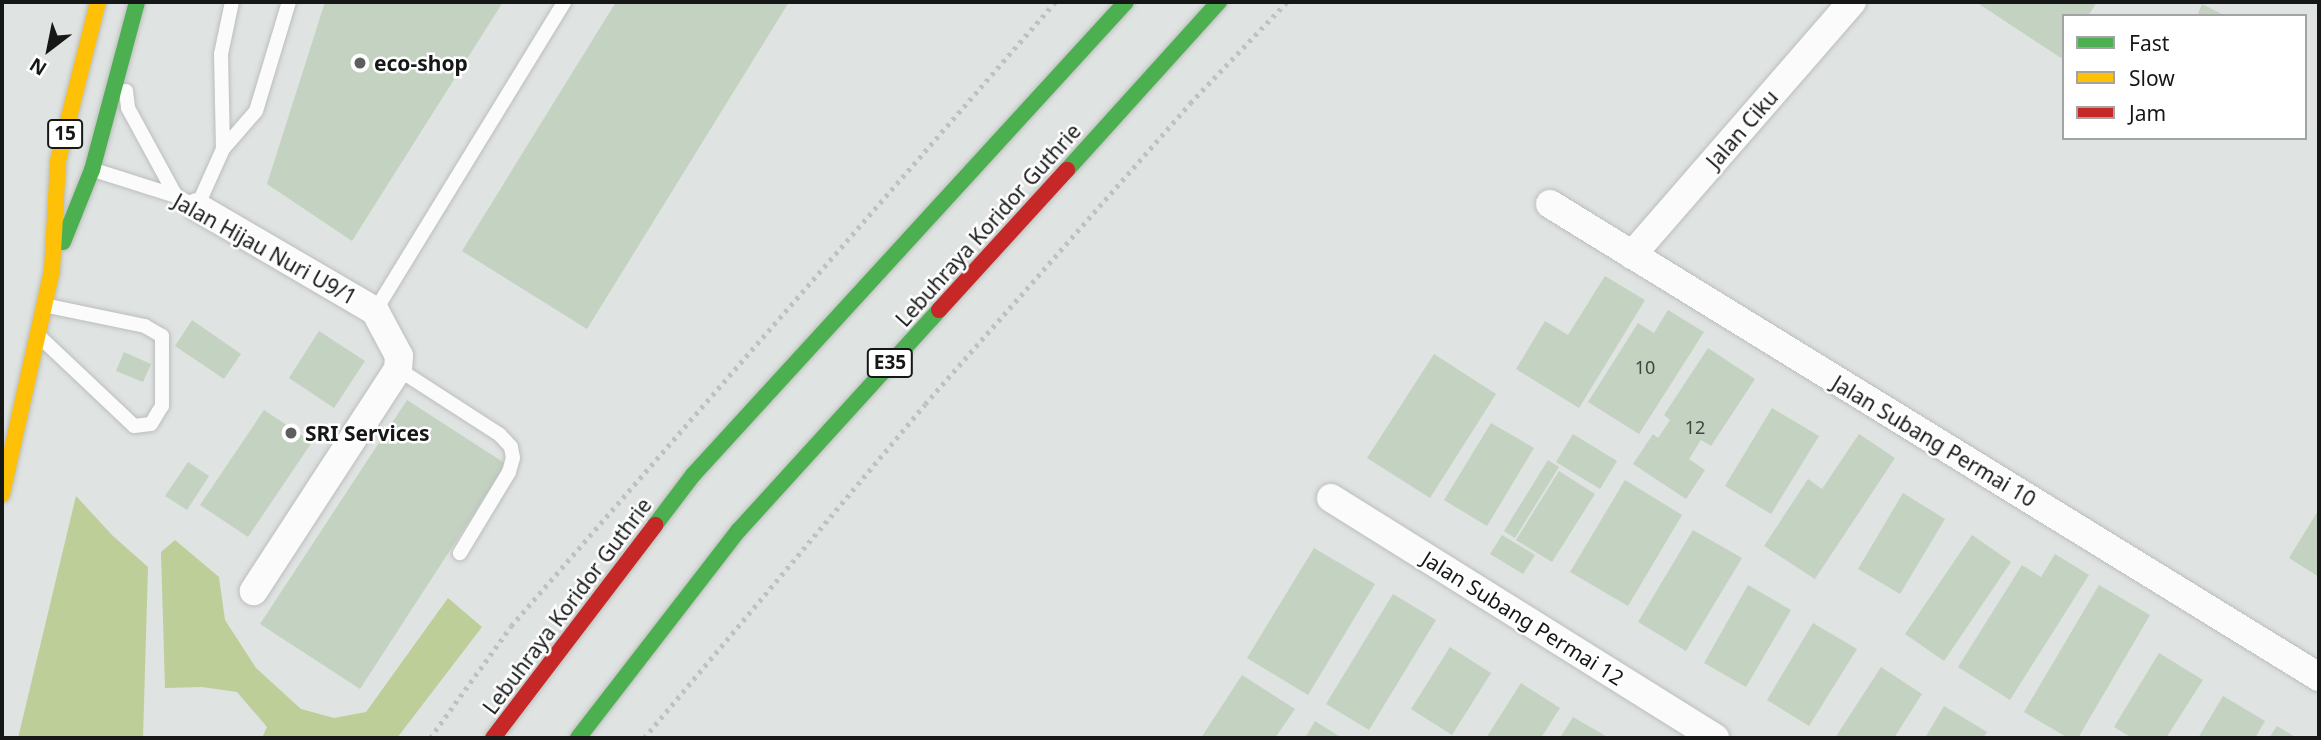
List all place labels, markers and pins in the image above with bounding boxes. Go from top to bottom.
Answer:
place label: eco-shop [374,50,468,76]
marker: eco-shop [352,55,368,71]
place label: SRI Services [305,420,430,446]
marker: SRI Services [283,425,299,441]

